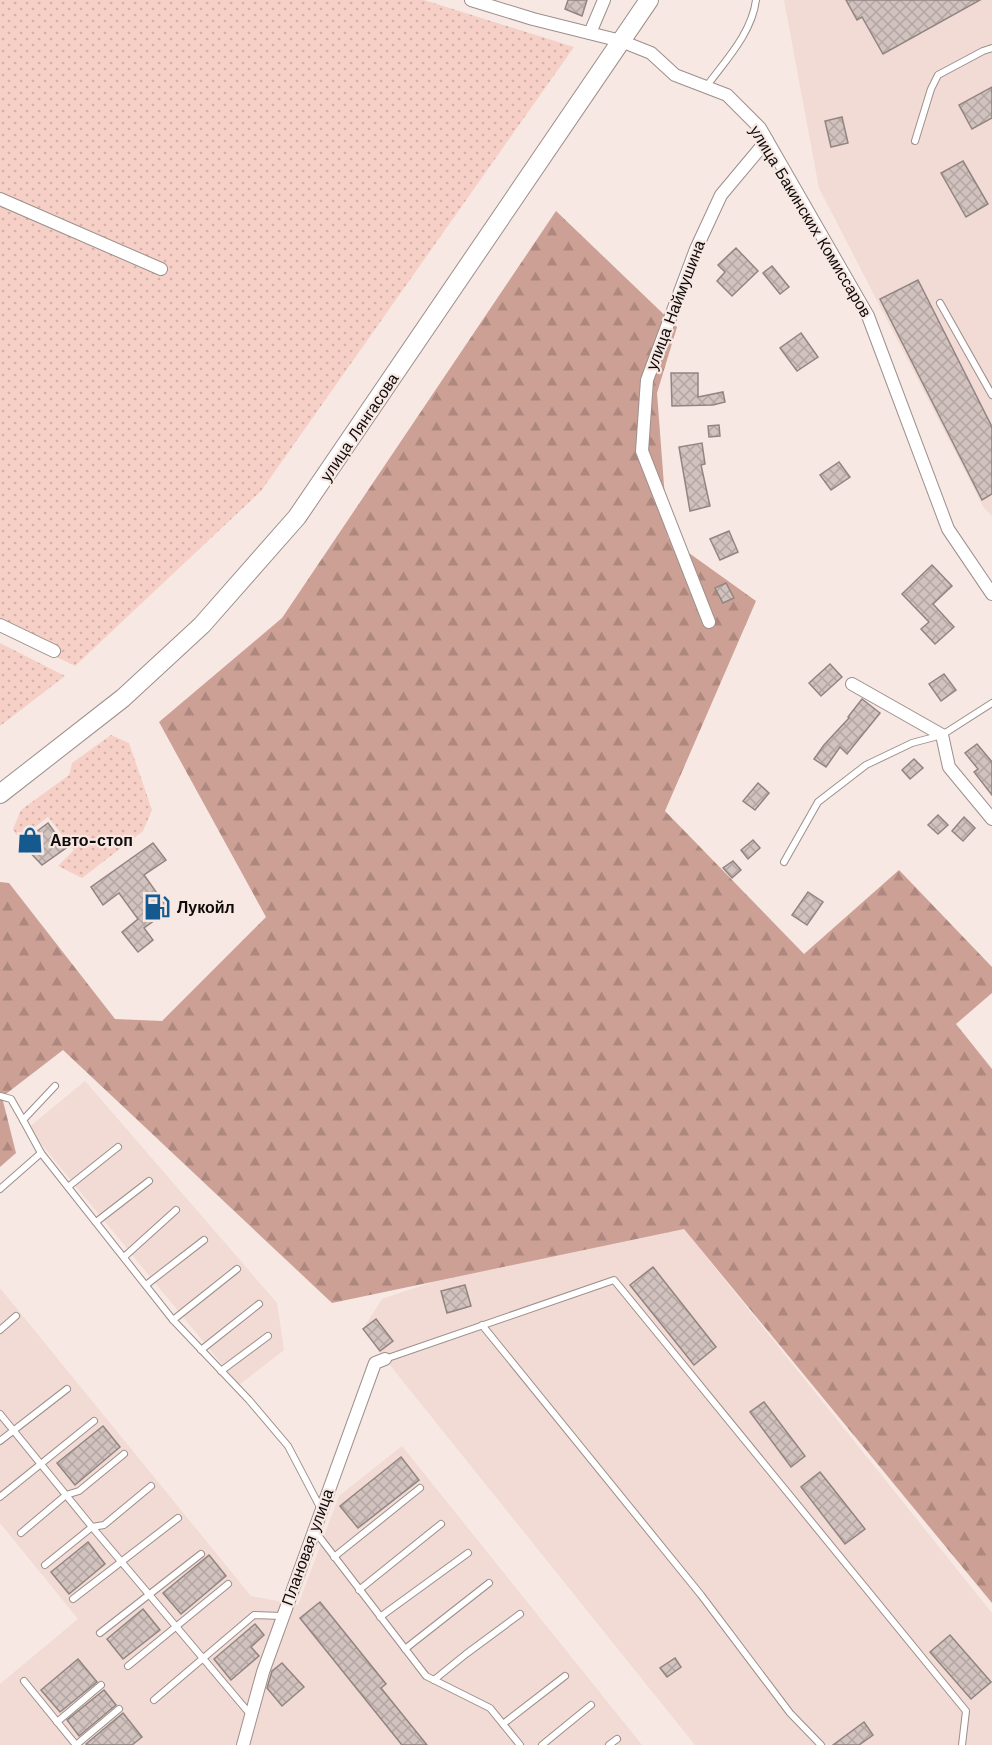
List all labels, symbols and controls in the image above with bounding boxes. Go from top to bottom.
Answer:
street label: улица Бакинских Комиссаров [746,122,875,321]
street label: улица Наймушина [642,237,709,373]
street label: улица Лянгасова [316,370,403,485]
shop icon: Авто-стоп [15,825,45,855]
place label: Авто-стоп [50,831,133,850]
fuel station icon: Лукойл [142,892,172,922]
place label: Лукойл [177,898,235,917]
street label: Плановая улица [278,1486,337,1608]

